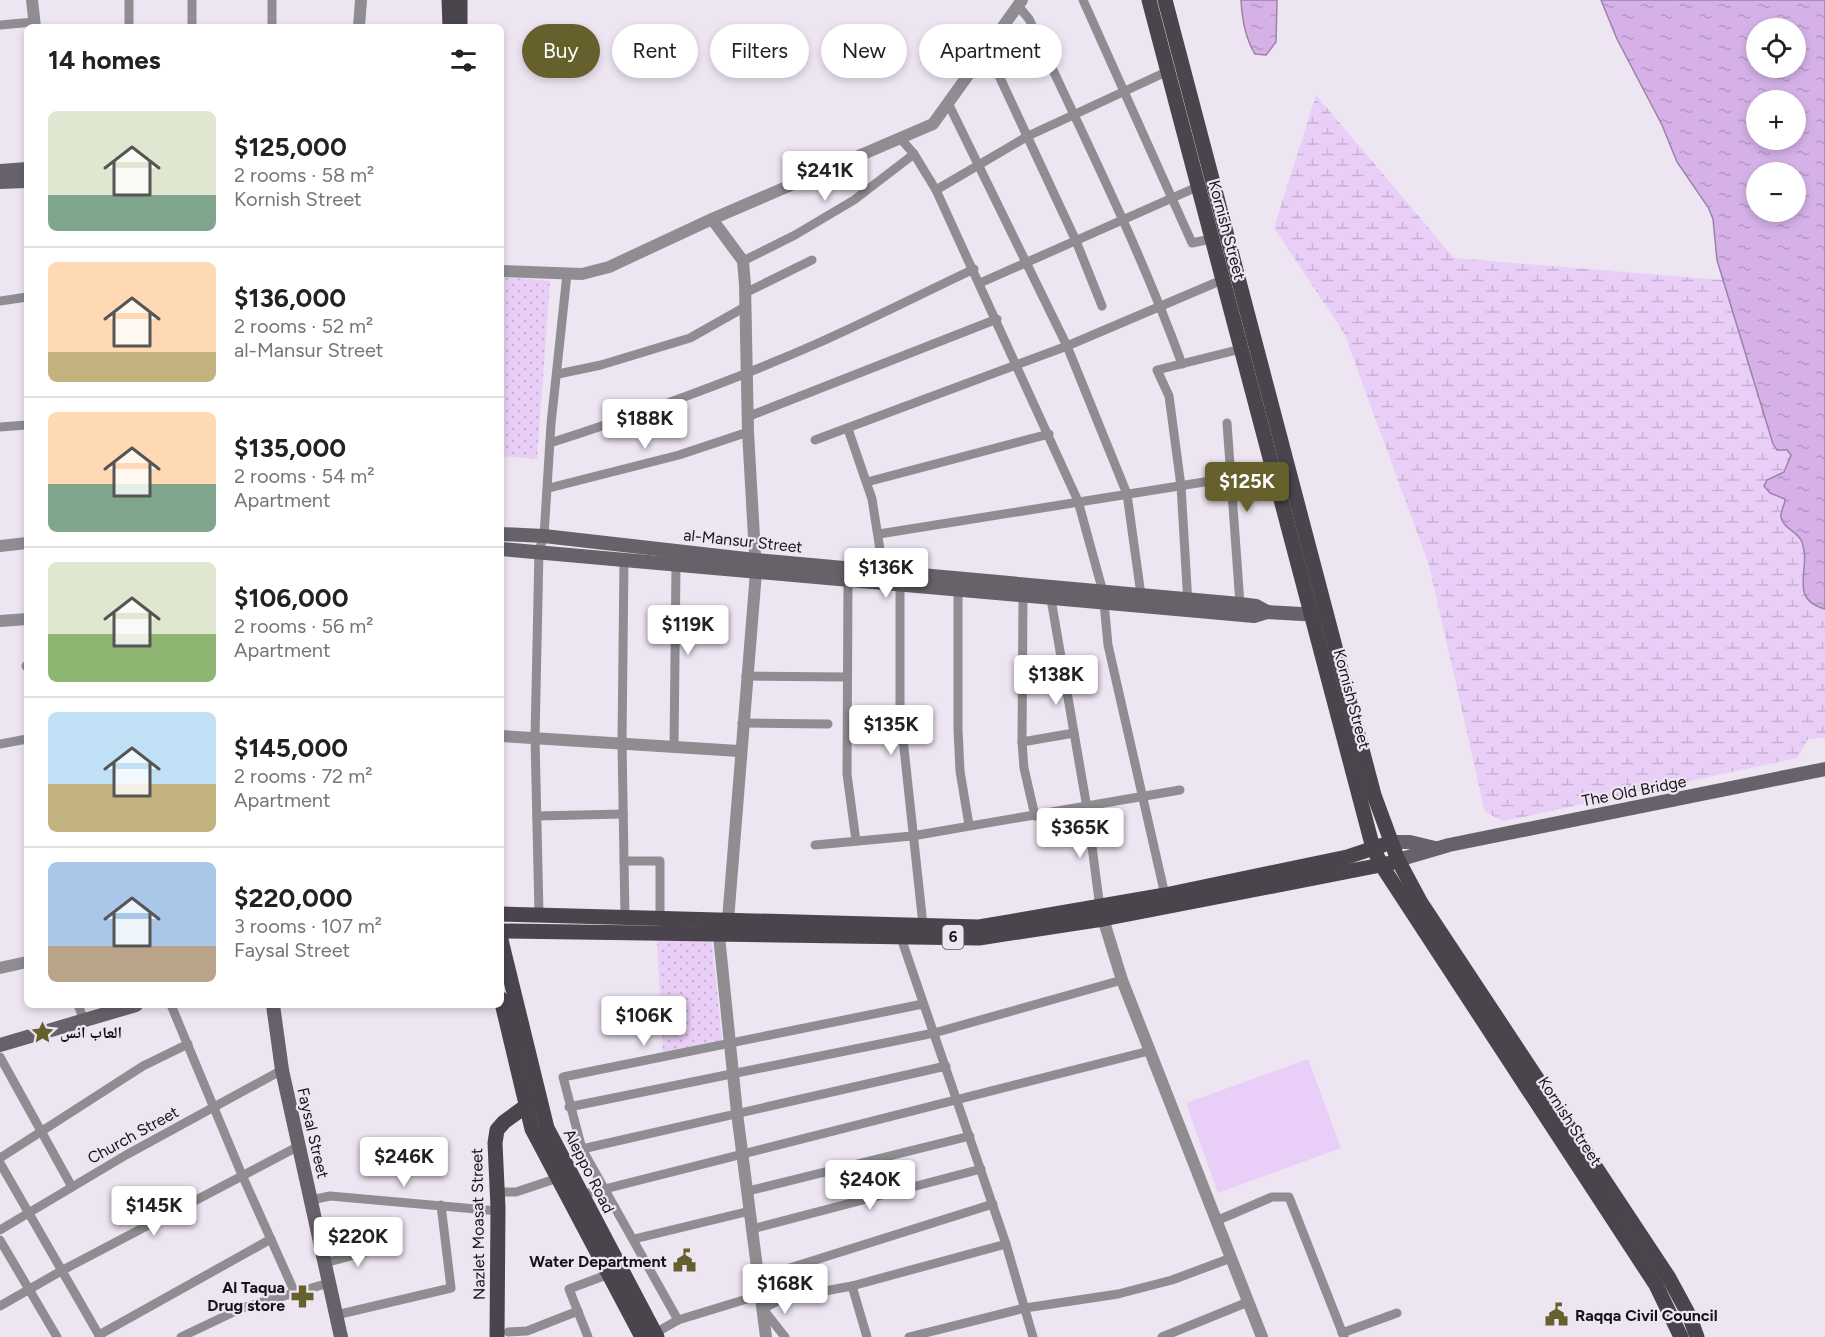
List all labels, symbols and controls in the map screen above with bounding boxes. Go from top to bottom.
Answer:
map controls [1746,18,1806,222]
button: locate [1746,18,1806,78]
chip: Buy [522,24,600,78]
chip: Rent [612,24,698,78]
chip: Filters [710,24,809,78]
chip: New [821,24,907,78]
chip: Apartment [919,24,1062,78]
text: 14 homes [48,44,161,76]
icon: filters [447,44,480,77]
button: + [1746,90,1806,150]
text: $125,000 [234,131,347,163]
icon: home [96,135,168,207]
pin: $241K [783,151,867,202]
text: $241K [796,158,854,182]
button: − [1746,162,1806,222]
text: 2 rooms · 58 m² [234,163,374,187]
street label: Kornish Street [1205,178,1249,282]
text: Kornish Street [234,187,362,211]
text: $136,000 [234,282,346,314]
icon: home [96,286,168,358]
text: 2 rooms · 52 m² [234,314,373,338]
text: al-Mansur Street [234,338,383,362]
pin: $188K [603,399,687,450]
text: $188K [616,406,674,430]
text: $135,000 [234,432,346,464]
icon: home [96,436,168,508]
pin: $125K [1205,462,1289,513]
text: 2 rooms · 54 m² [234,464,374,488]
text: $125K [1219,469,1275,493]
text: Apartment [234,488,331,512]
street label: al-Mansur Street [683,525,803,557]
pin: $136K [844,548,928,599]
text: $136K [858,555,914,579]
text: $106,000 [234,582,349,614]
icon: home [96,586,168,658]
pin: $119K [646,605,730,656]
text: $119K [662,612,714,636]
text: 2 rooms · 56 m² [234,614,373,638]
text: Apartment [234,638,331,662]
street label: Kornish Street [1330,647,1374,751]
pin: $138K [1014,655,1098,706]
text: $138K [1028,662,1084,686]
pin: $135K [849,705,933,756]
text: $135K [863,712,919,736]
text: $145,000 [234,732,348,764]
icon: home [96,736,168,808]
text: 2 rooms · 72 m² [234,764,372,788]
street label: The Old Bridge [1580,772,1688,810]
text: Apartment [234,788,331,812]
pin: $365K [1038,808,1122,859]
text: $365K [1051,815,1109,839]
text: $220,000 [234,882,353,914]
icon: home [96,886,168,958]
text: 3 rooms · 107 m² [234,914,382,938]
road number: 6 [942,925,964,949]
text: Faysal Street [234,938,350,962]
pin: $106K [602,996,686,1047]
text: $106K [615,1003,673,1027]
place icon: العاب انس [29,1019,55,1045]
place label: العاب انس [60,1023,122,1042]
street label: Kornish Street [1534,1073,1606,1169]
street label: Faysal Street [293,1086,333,1180]
street label: Church Street [84,1102,182,1168]
street label: Aleppo Road [560,1126,618,1216]
pin: $246K [362,1137,446,1188]
text: $246K [374,1144,434,1168]
street label: Nazlet Moasat Street [467,1148,489,1300]
pin: $240K [828,1160,912,1211]
text: $240K [839,1167,901,1191]
pin: $145K [112,1186,196,1237]
text: $145K [125,1193,183,1217]
pin: $220K [316,1217,400,1268]
text: $220K [328,1224,388,1248]
public building icon: Water Department [672,1248,698,1274]
place label: Water Department [529,1252,667,1271]
pin: $168K [743,1264,827,1315]
text: $168K [757,1271,813,1295]
place label: Al Taqua Drug store [207,1278,285,1315]
pharmacy icon: Al Taqua Drug store [290,1283,316,1309]
public building icon: Raqqa Civil Council [1544,1302,1570,1328]
place label: Raqqa Civil Council [1575,1306,1718,1325]

